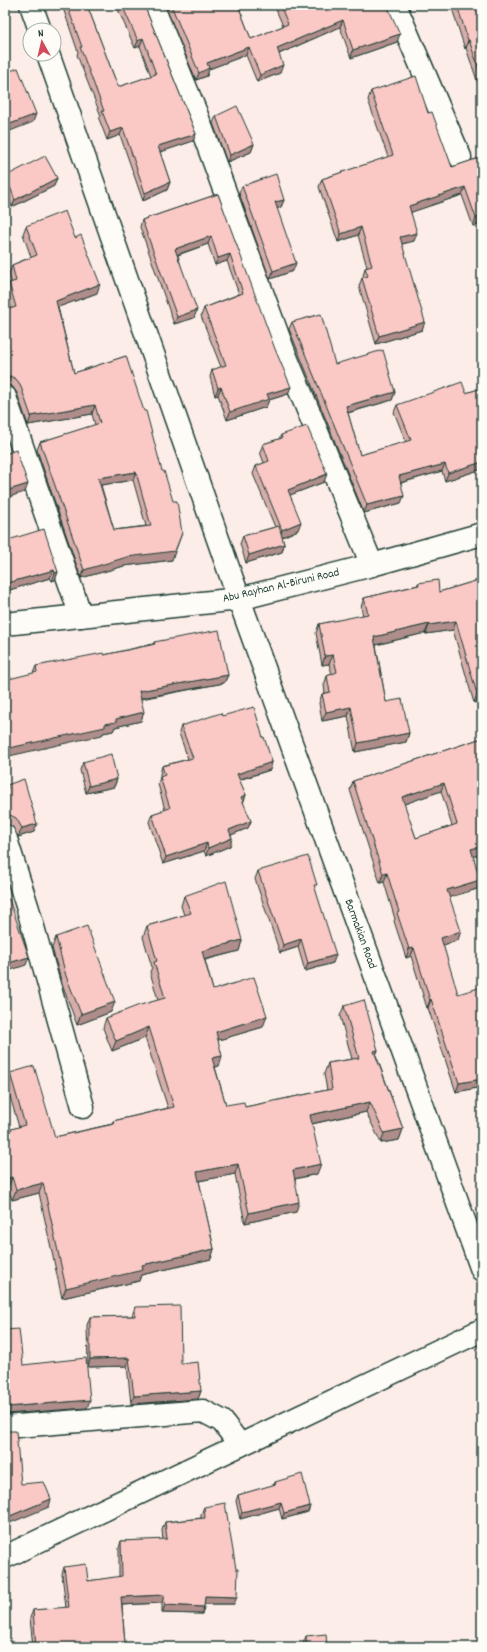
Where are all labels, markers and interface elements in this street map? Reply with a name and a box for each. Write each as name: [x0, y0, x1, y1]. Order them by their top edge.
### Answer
north arrow: [22, 22, 62, 62]
text: N: [37, 26, 45, 42]
street label: Abu Rayhan Al-Biruni Road: [221, 564, 341, 608]
street label: Barmakian Road: [340, 897, 380, 971]

